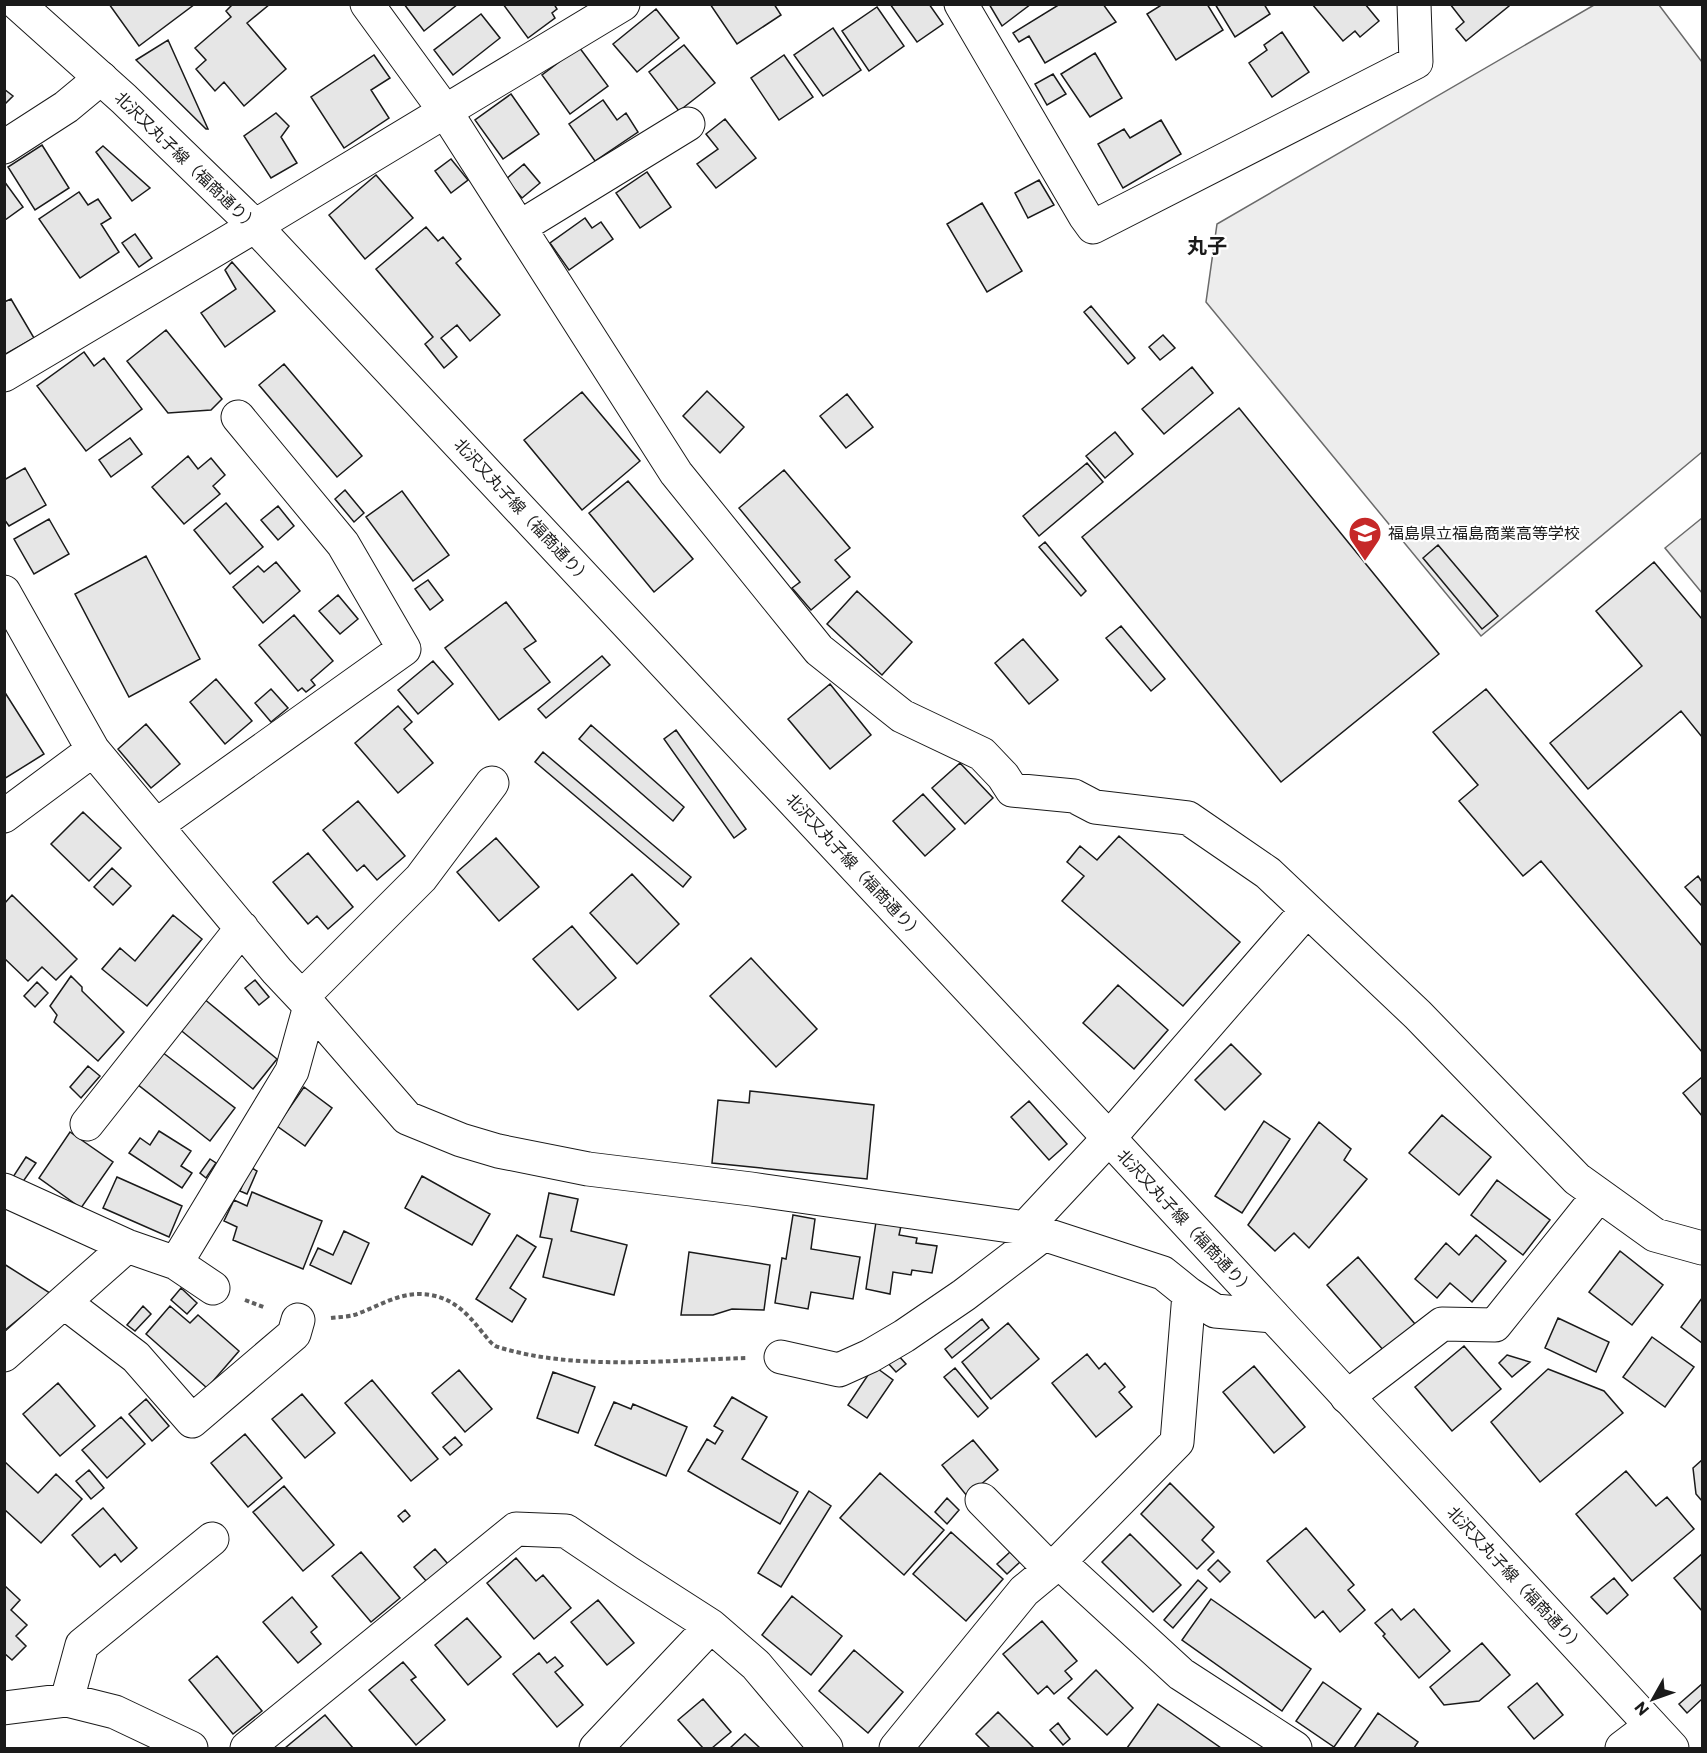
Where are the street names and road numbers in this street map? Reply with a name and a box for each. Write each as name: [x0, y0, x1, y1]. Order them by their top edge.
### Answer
street label: 北沢又丸子線（福商通り）: [112, 87, 263, 234]
street label: 北沢又丸子線（福商通り）: [451, 434, 596, 587]
street label: 北沢又丸子線（福商通り）: [783, 789, 928, 942]
street label: 北沢又丸子線（福商通り）: [1114, 1145, 1259, 1298]
street label: 北沢又丸子線（福商通り）: [1444, 1502, 1589, 1655]

